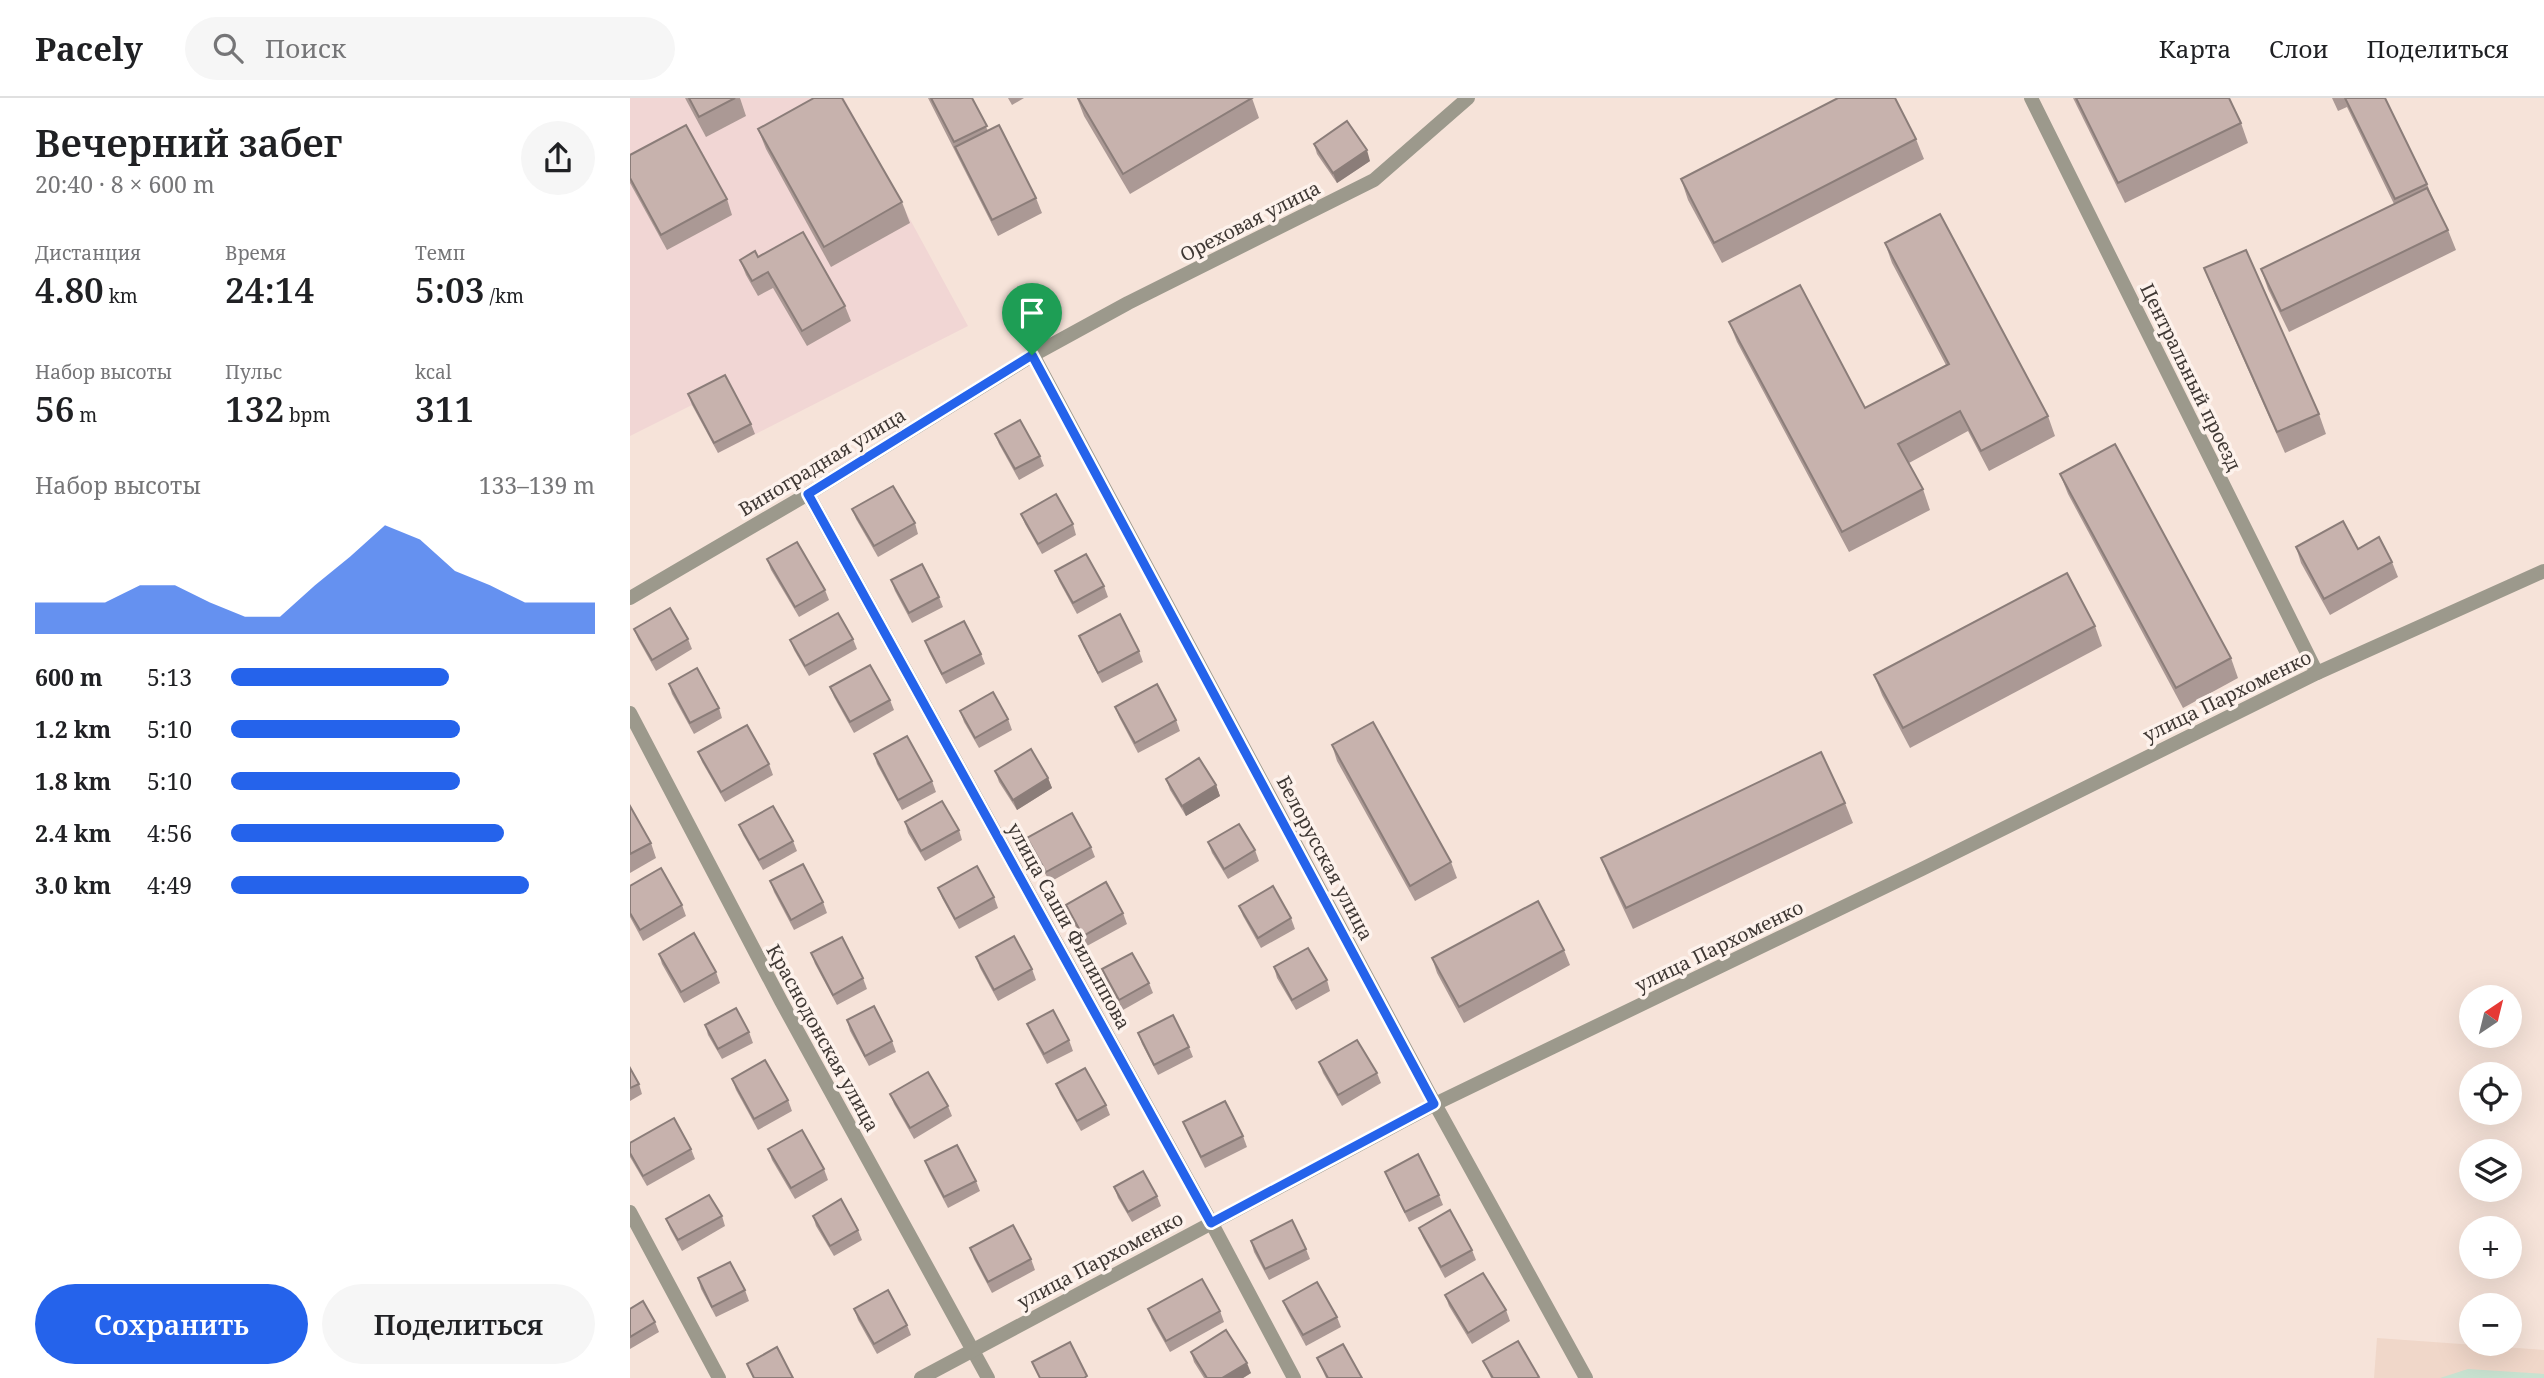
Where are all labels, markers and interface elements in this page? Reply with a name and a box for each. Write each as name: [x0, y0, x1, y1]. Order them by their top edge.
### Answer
search box: [185, 17, 675, 80]
text: Pacely: [35, 26, 143, 71]
icon: search: [209, 29, 247, 67]
text: Поиск: [265, 30, 346, 66]
text: Карта: [2159, 32, 2231, 65]
text: Слои: [2269, 32, 2329, 65]
text: Поделиться: [2367, 32, 2509, 65]
text: Вечерний забег: [35, 116, 342, 168]
button: share: [521, 121, 595, 195]
text: 20:40 · 8 × 600 m: [35, 168, 215, 200]
street label: Ореховая улица: [1175, 174, 1325, 268]
text: Дистанция: [35, 240, 141, 266]
text: Время: [225, 240, 286, 266]
text: Темп: [415, 240, 465, 266]
text: 4.80: [35, 266, 104, 313]
text: 24:14: [225, 266, 314, 313]
text: 5:03: [415, 266, 485, 313]
street label: Центральный проезд: [2134, 279, 2248, 475]
text: km: [104, 283, 138, 309]
text: /km: [485, 283, 524, 309]
pin: [1002, 283, 1062, 355]
icon: arrive: [1013, 294, 1051, 332]
text: Набор высоты: [35, 359, 172, 385]
text: Пульс: [225, 359, 282, 385]
text: kcal: [415, 359, 452, 385]
text: 56: [35, 385, 74, 432]
text: 132: [225, 385, 284, 432]
text: 311: [415, 385, 474, 432]
text: m: [74, 402, 97, 428]
text: bpm: [284, 402, 330, 428]
street label: Виноградная улица: [734, 402, 910, 522]
text: Набор высоты: [35, 469, 201, 501]
text: 133–139 m: [479, 469, 595, 501]
street label: улица Пархоменко: [2138, 644, 2316, 748]
text: 600 m: [35, 661, 103, 693]
text: 5:13: [147, 661, 192, 693]
text: 1.2 km: [35, 713, 111, 745]
text: 5:10: [147, 713, 192, 745]
text: 1.8 km: [35, 765, 111, 797]
text: 5:10: [147, 765, 192, 797]
street label: Белорусская улица: [1271, 771, 1379, 945]
text: 2.4 km: [35, 817, 111, 849]
text: 4:56: [147, 817, 192, 849]
street label: улица Саши Филиппова: [1001, 818, 1137, 1034]
text: 3.0 km: [35, 869, 111, 901]
text: 4:49: [147, 869, 192, 901]
street label: улица Пархоменко: [1630, 894, 1808, 998]
street label: Краснодонская улица: [761, 940, 885, 1136]
north arrow: [2459, 985, 2522, 1048]
map controls: [2459, 985, 2522, 1356]
button: locate: [2459, 1062, 2522, 1125]
button: layers: [2459, 1139, 2522, 1202]
street label: улица Пархоменко: [1013, 1205, 1187, 1315]
button: +: [2459, 1216, 2522, 1279]
button: Сохранить: [35, 1284, 308, 1364]
button: Поделиться: [322, 1284, 595, 1364]
button: −: [2459, 1293, 2522, 1356]

